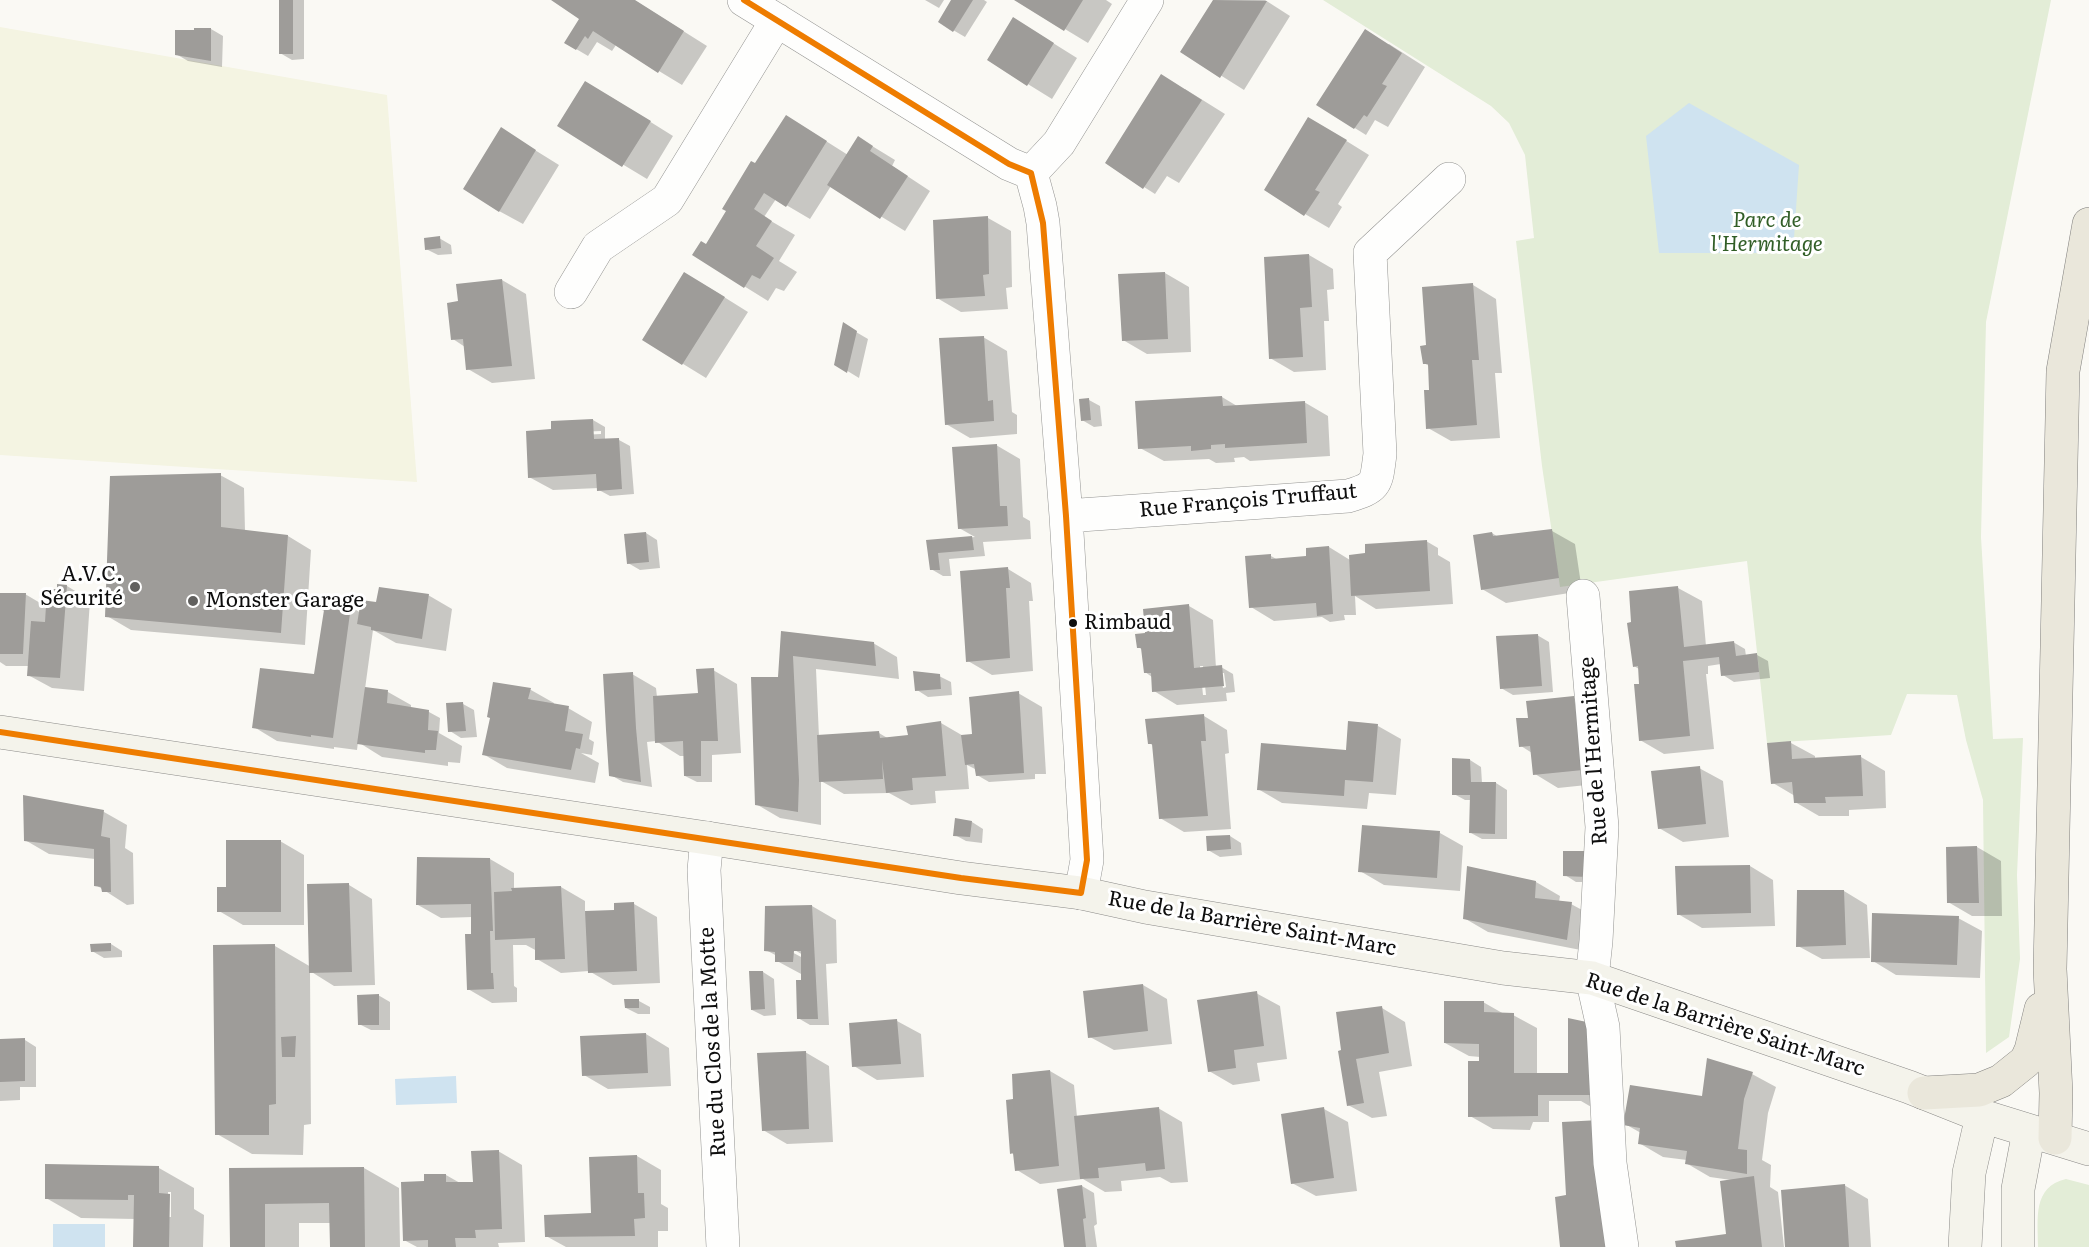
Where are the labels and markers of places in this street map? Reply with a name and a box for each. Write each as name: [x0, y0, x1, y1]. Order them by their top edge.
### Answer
place label: A.V.C. Sécurité: [40, 562, 123, 612]
marker: A.V.C. Sécurité: [128, 580, 142, 594]
place label: Monster Garage: [205, 588, 364, 614]
marker: Monster Garage: [186, 594, 200, 608]
place label: Rimbaud: [1084, 611, 1171, 635]
marker: Rimbaud: [1067, 617, 1079, 629]

